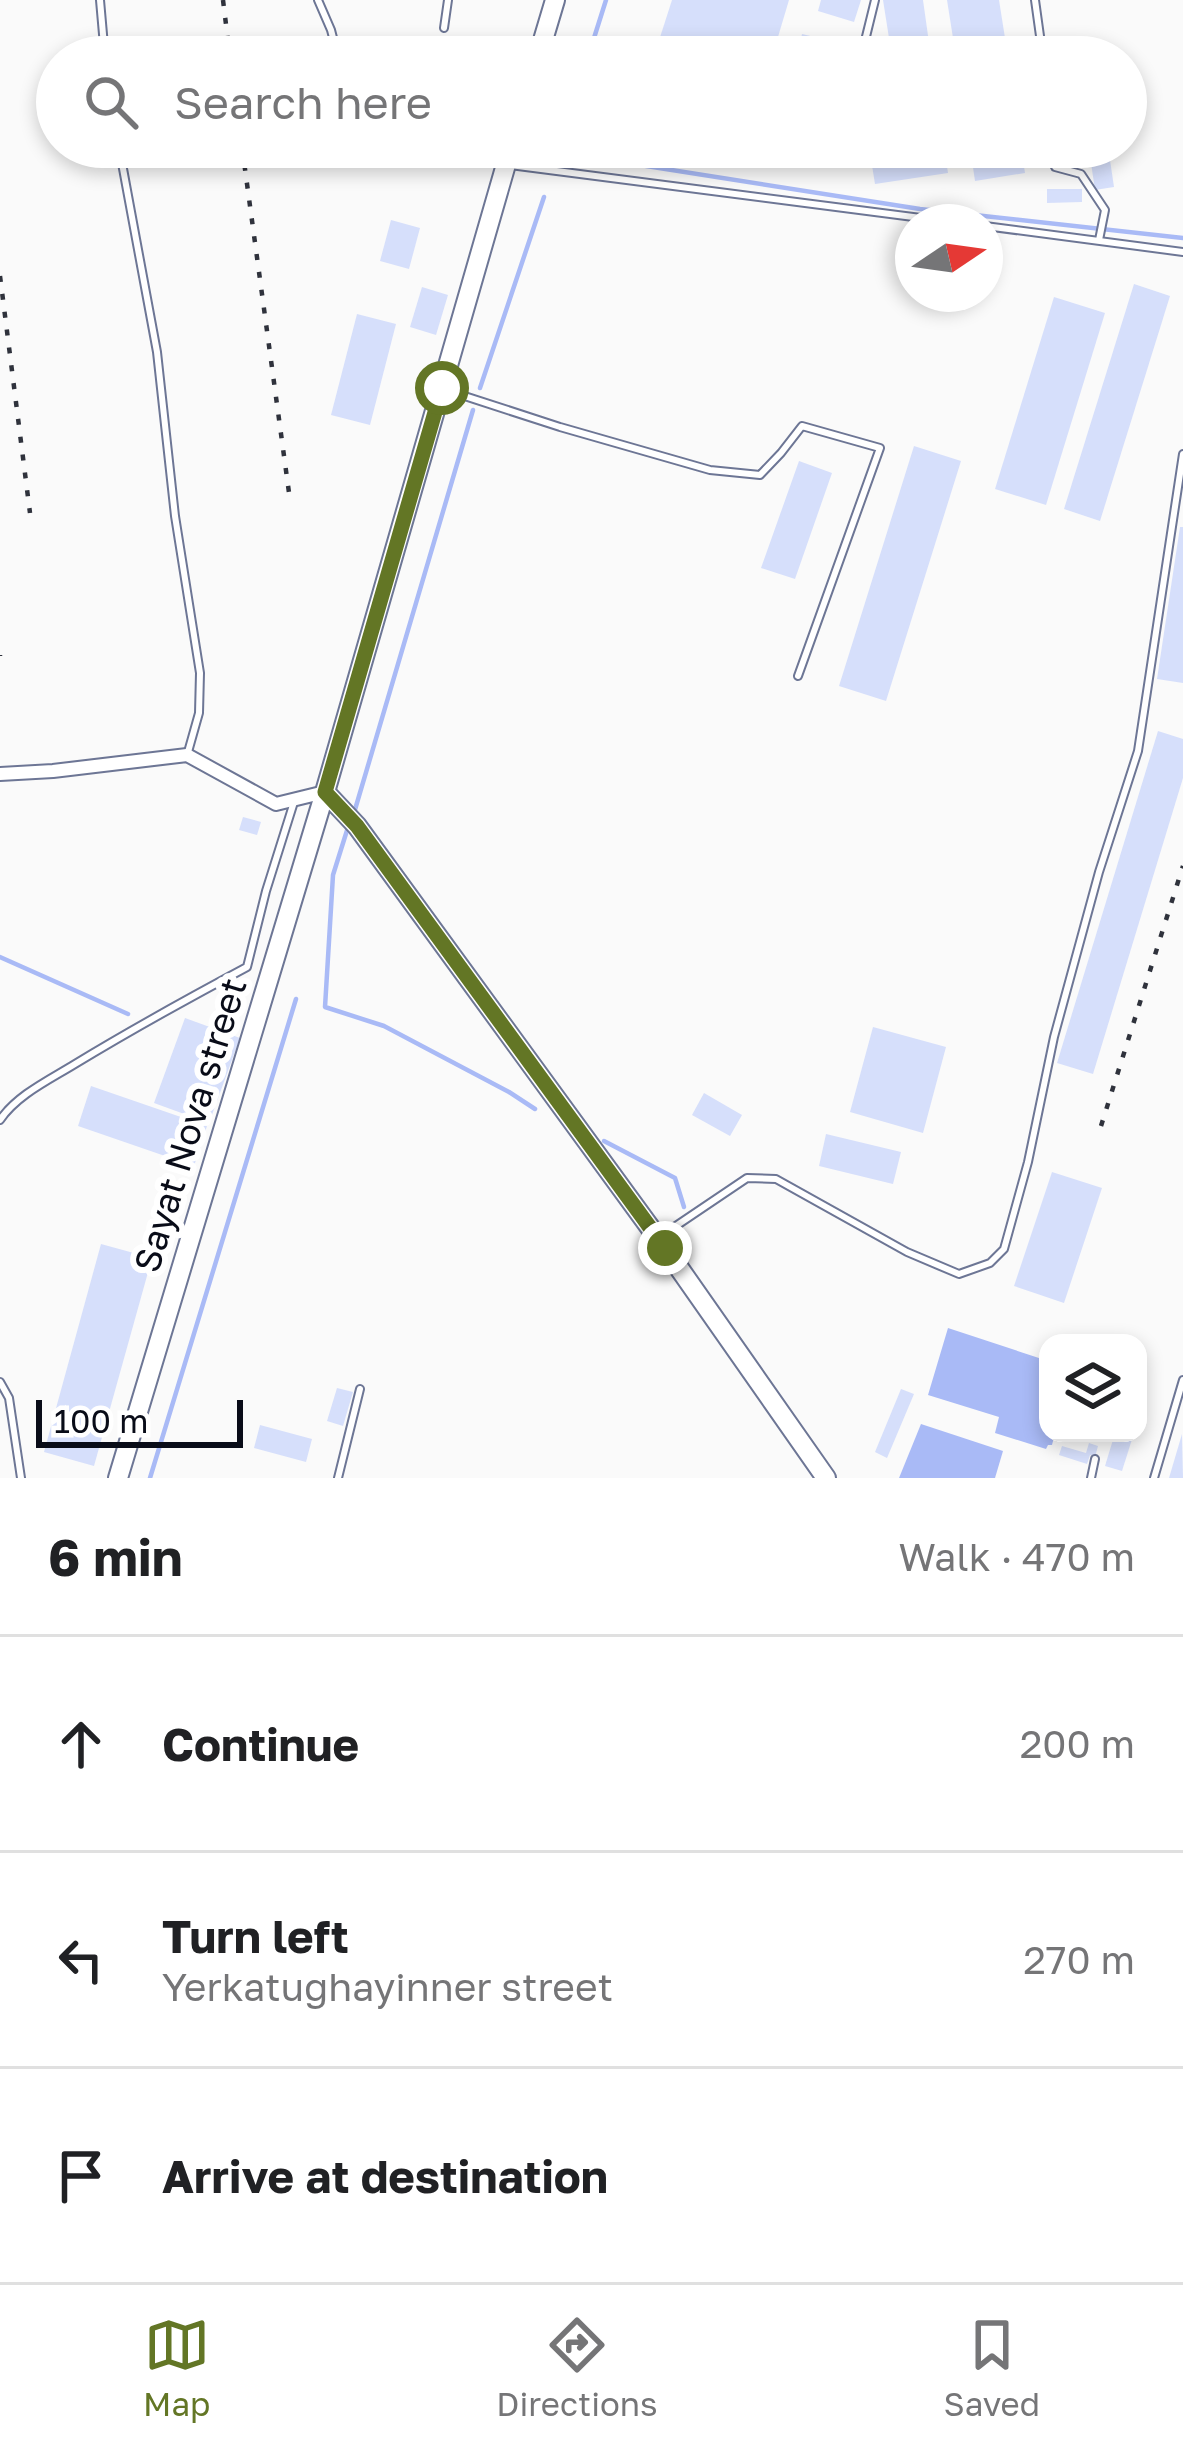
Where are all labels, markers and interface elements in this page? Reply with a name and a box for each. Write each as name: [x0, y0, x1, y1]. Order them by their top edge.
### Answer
search box: [36, 36, 1147, 168]
icon: search: [78, 69, 144, 135]
text: Search here: [174, 75, 432, 129]
north arrow: [895, 204, 1003, 312]
route start: [415, 361, 469, 415]
street label: Sayat Nova street: [124, 973, 255, 1277]
route end: [638, 1221, 692, 1275]
map controls: [1039, 1334, 1147, 1442]
button: layers: [1039, 1334, 1147, 1442]
scale bar: [36, 1394, 243, 1447]
text: 100 m: [54, 1401, 148, 1440]
text: 6 min: [48, 1526, 183, 1587]
text: Walk · 470 m: [898, 1533, 1135, 1580]
icon: ahead: [48, 1711, 114, 1777]
text: Continue: [162, 1717, 359, 1771]
text: 200 m: [1020, 1720, 1135, 1767]
text: Turn left: [162, 1909, 349, 1963]
icon: left: [48, 1927, 114, 1993]
text: 270 m: [1023, 1936, 1135, 1983]
text: Yerkatughayinner street: [162, 1963, 613, 2010]
icon: arrive: [48, 2143, 114, 2209]
text: Arrive at destination: [162, 2149, 608, 2203]
tab: Map: [143, 2312, 210, 2423]
tab: Directions: [496, 2312, 658, 2423]
tab: Saved: [944, 2312, 1040, 2423]

